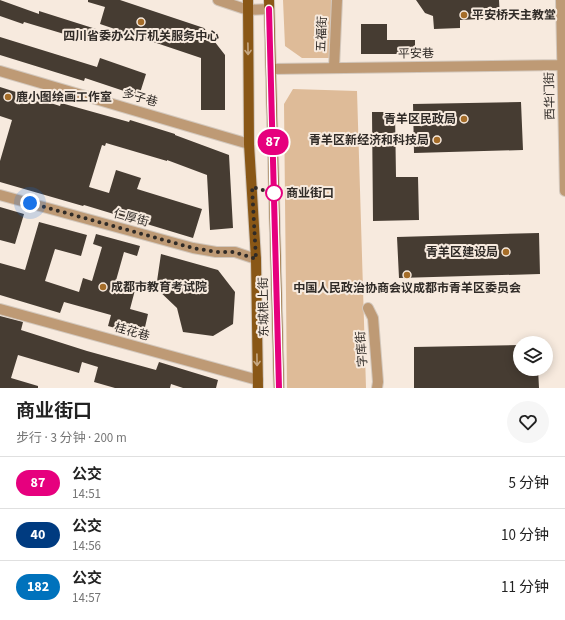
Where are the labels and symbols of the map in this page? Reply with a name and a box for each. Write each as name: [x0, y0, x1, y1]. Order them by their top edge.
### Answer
place label: 平安桥天主教堂: [472, 7, 556, 24]
marker: 平安桥天主教堂: [459, 10, 469, 20]
street label: 五福街: [313, 16, 331, 52]
marker: 四川省委办公厅机关服务中心: [136, 17, 146, 27]
place label: 四川省委办公厅机关服务中心: [63, 28, 219, 45]
one-way arrow: [244, 42, 252, 55]
street label: 平安巷: [398, 45, 434, 63]
street label: 西华门街: [541, 72, 559, 120]
street label: 多子巷: [120, 85, 160, 111]
place label: 鹿小图绘画工作室: [16, 89, 112, 106]
marker: 鹿小图绘画工作室: [3, 92, 13, 102]
place label: 青羊区民政局: [384, 111, 456, 128]
marker: 青羊区民政局: [459, 114, 469, 124]
line badge: 87: [255, 129, 291, 155]
place label: 青羊区新经济和科技局: [309, 132, 429, 149]
marker: 青羊区新经济和科技局: [432, 135, 442, 145]
marker: 商业街口: [265, 184, 283, 202]
place label: 商业街口: [286, 185, 334, 202]
your location: [20, 193, 40, 213]
street label: 仁厚街: [111, 205, 151, 231]
place label: 青羊区建设局: [426, 244, 498, 261]
marker: 青羊区建设局: [501, 247, 511, 257]
marker: 中国人民政治协商会议成都市青羊区委员会: [402, 270, 412, 280]
street label: 东城根上街: [255, 277, 273, 337]
place label: 成都市教育考试院: [111, 279, 207, 296]
place label: 中国人民政治协商会议成都市青羊区委员会: [293, 280, 521, 297]
marker: 成都市教育考试院: [98, 282, 108, 292]
street label: 桂花巷: [112, 319, 152, 345]
street label: 字库街: [352, 330, 372, 368]
one-way arrow: [254, 353, 261, 366]

